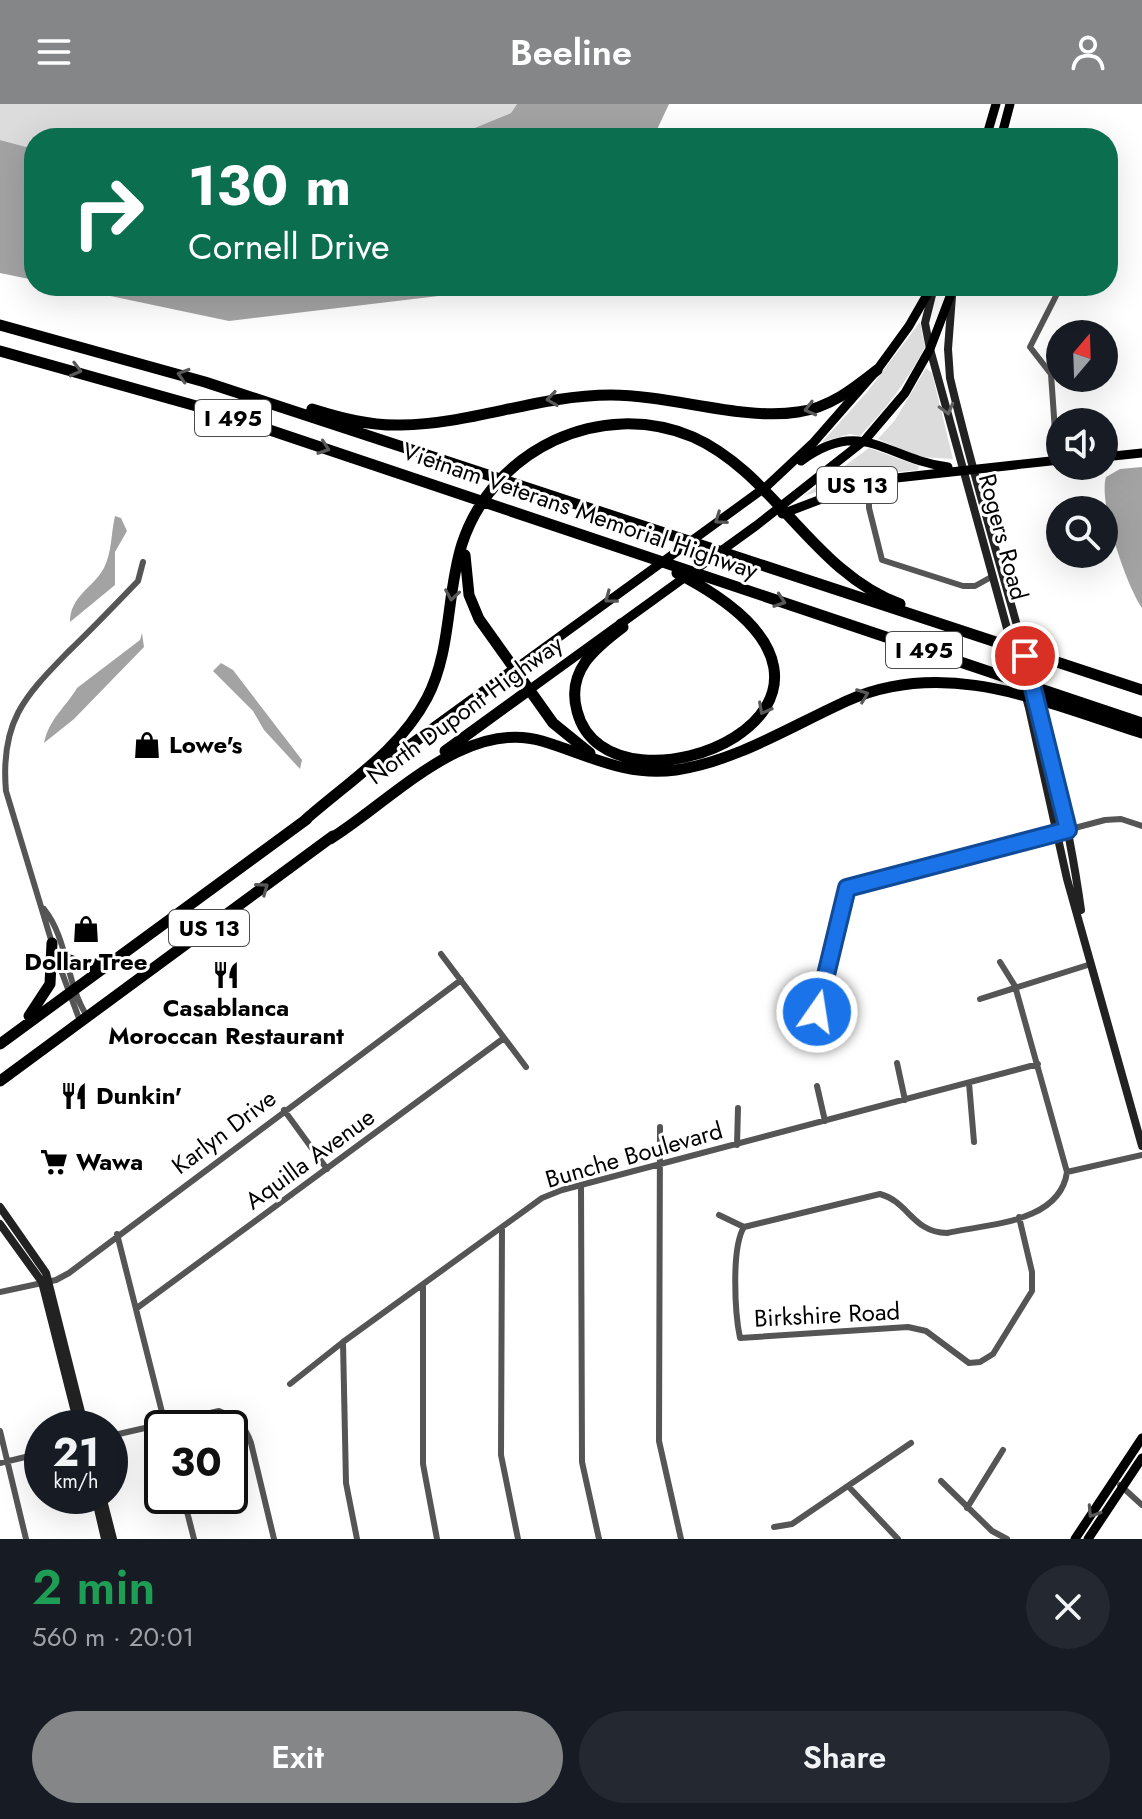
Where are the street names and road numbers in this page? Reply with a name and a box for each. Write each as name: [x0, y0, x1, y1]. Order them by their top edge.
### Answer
road number: I 495: [195, 400, 271, 436]
street label: Vietnam Veterans Memorial Highway: [398, 433, 763, 588]
road number: US 13: [817, 467, 897, 503]
street label: Rogers Road: [970, 470, 1037, 604]
street label: North Dupont Highway: [360, 626, 570, 793]
road number: I 495: [886, 632, 962, 668]
road number: US 13: [169, 910, 249, 946]
street label: Karlyn Drive: [164, 1081, 283, 1182]
street label: Aquilla Avenue: [238, 1099, 382, 1218]
street label: Bunche Boulevard: [541, 1112, 727, 1197]
street label: Birkshire Road: [753, 1293, 901, 1336]

